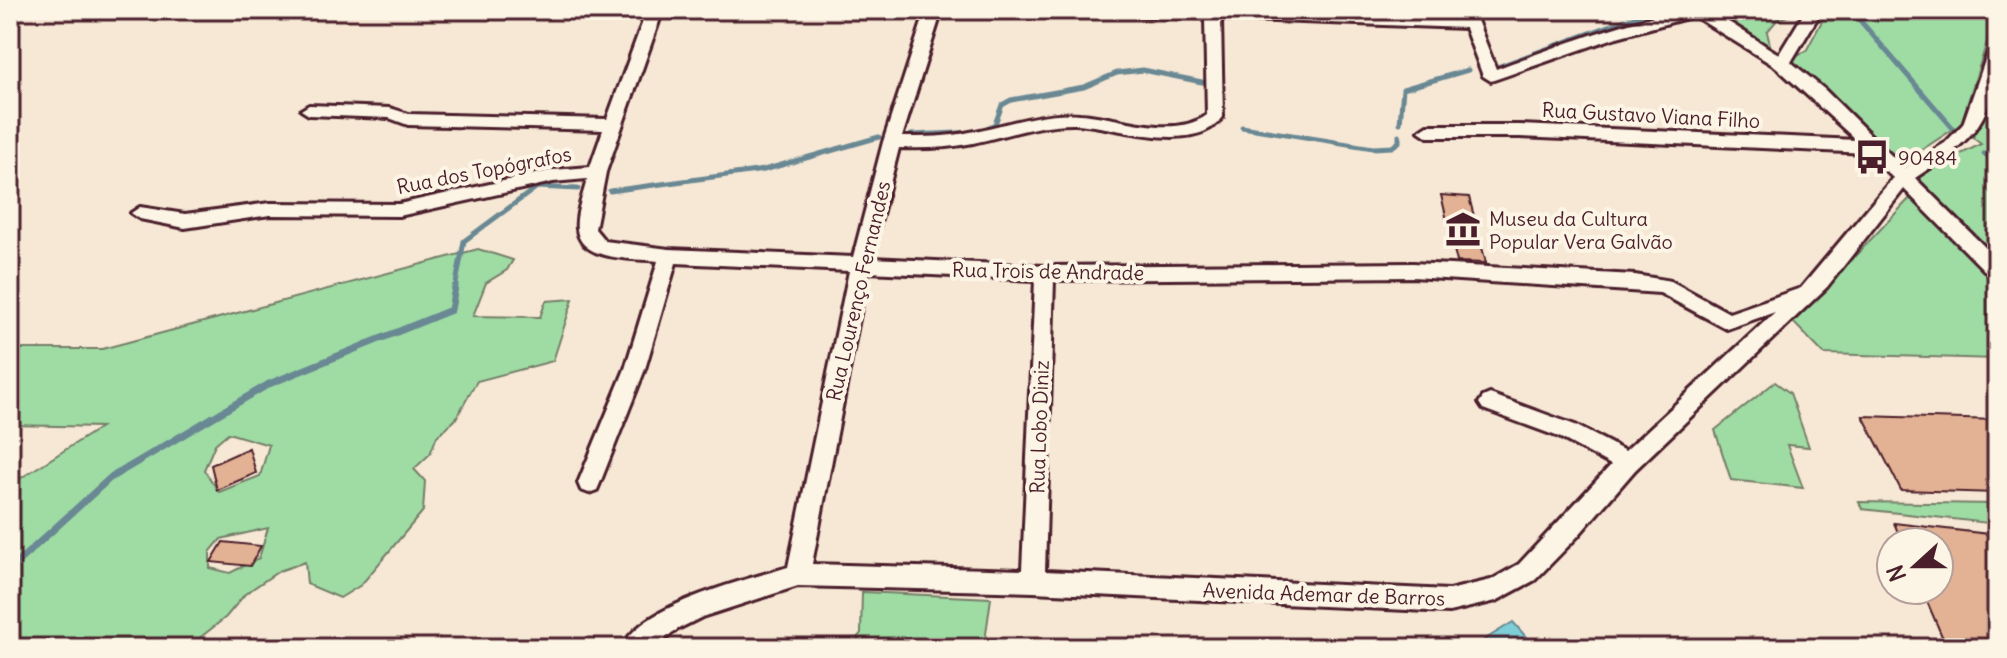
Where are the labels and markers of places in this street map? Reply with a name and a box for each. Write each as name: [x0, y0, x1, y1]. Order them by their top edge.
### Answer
bus stop icon: 90484: [1853, 138, 1891, 176]
place label: 90484: [1898, 145, 1957, 170]
place label: Museu da Cultura Popular Vera Galvão: [1489, 206, 1673, 254]
museum icon: Museu da Cultura Popular Vera Galvão: [1444, 210, 1482, 248]

